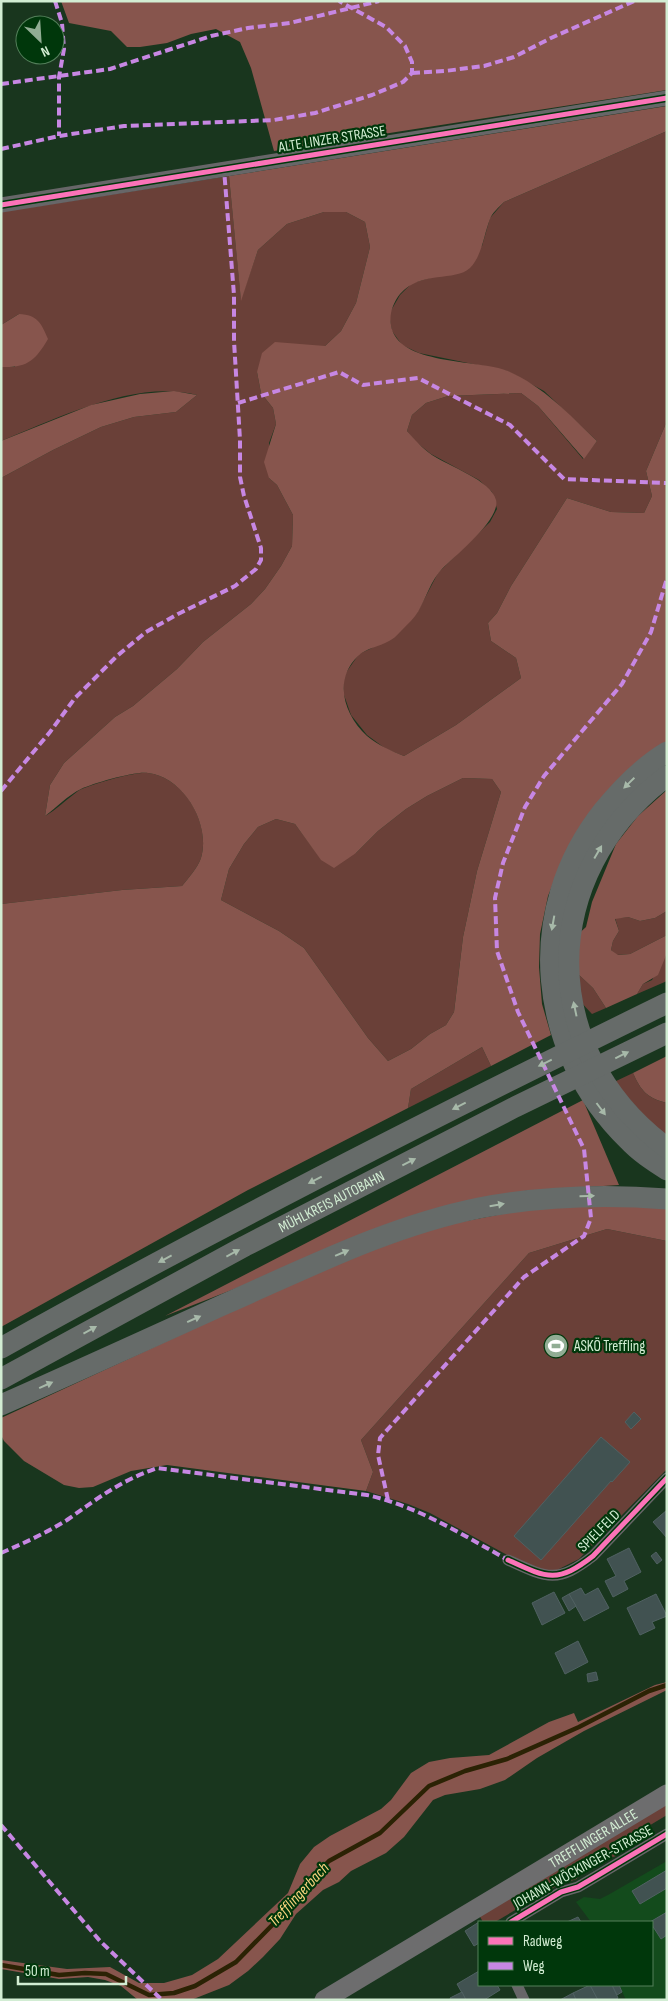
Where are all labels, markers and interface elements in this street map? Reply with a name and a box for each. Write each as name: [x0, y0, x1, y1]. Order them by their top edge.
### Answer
north arrow: [15, 15, 65, 65]
text: N: [38, 42, 52, 61]
street label: ALTE LINZER STRASSE: [276, 121, 387, 157]
one-way arrow: [623, 777, 635, 789]
one-way arrow: [594, 845, 602, 859]
one-way arrow: [549, 915, 557, 931]
one-way arrow: [571, 1001, 579, 1016]
one-way arrow: [614, 1051, 629, 1059]
one-way arrow: [538, 1059, 552, 1067]
one-way arrow: [452, 1102, 467, 1110]
one-way arrow: [596, 1102, 606, 1116]
one-way arrow: [401, 1158, 416, 1166]
street label: MÜHLKREIS AUTOBAHN: [275, 1166, 388, 1237]
one-way arrow: [308, 1176, 322, 1184]
one-way arrow: [579, 1191, 595, 1199]
one-way arrow: [490, 1201, 506, 1209]
one-way arrow: [226, 1248, 240, 1257]
one-way arrow: [335, 1248, 349, 1256]
one-way arrow: [159, 1254, 172, 1263]
one-way arrow: [187, 1314, 201, 1322]
one-way arrow: [83, 1325, 97, 1334]
sports icon: ASKÖ Treffling: [543, 1333, 569, 1359]
place label: ASKÖ Treffling: [573, 1337, 645, 1356]
one-way arrow: [39, 1381, 53, 1389]
street label: SPIELFELD: [574, 1506, 624, 1556]
street label: TREFFLINGER ALLEE: [545, 1804, 641, 1872]
street label: JOHANN-WÖCKINGER-STRASSE: [509, 1821, 656, 1914]
water label: Trefflingerbach: [265, 1859, 334, 1931]
legend: [478, 1921, 653, 1986]
text: Radweg: [523, 1932, 562, 1951]
scale bar: [18, 1954, 125, 1986]
text: Weg: [523, 1957, 545, 1976]
text: 50 m: [25, 1962, 50, 1981]

